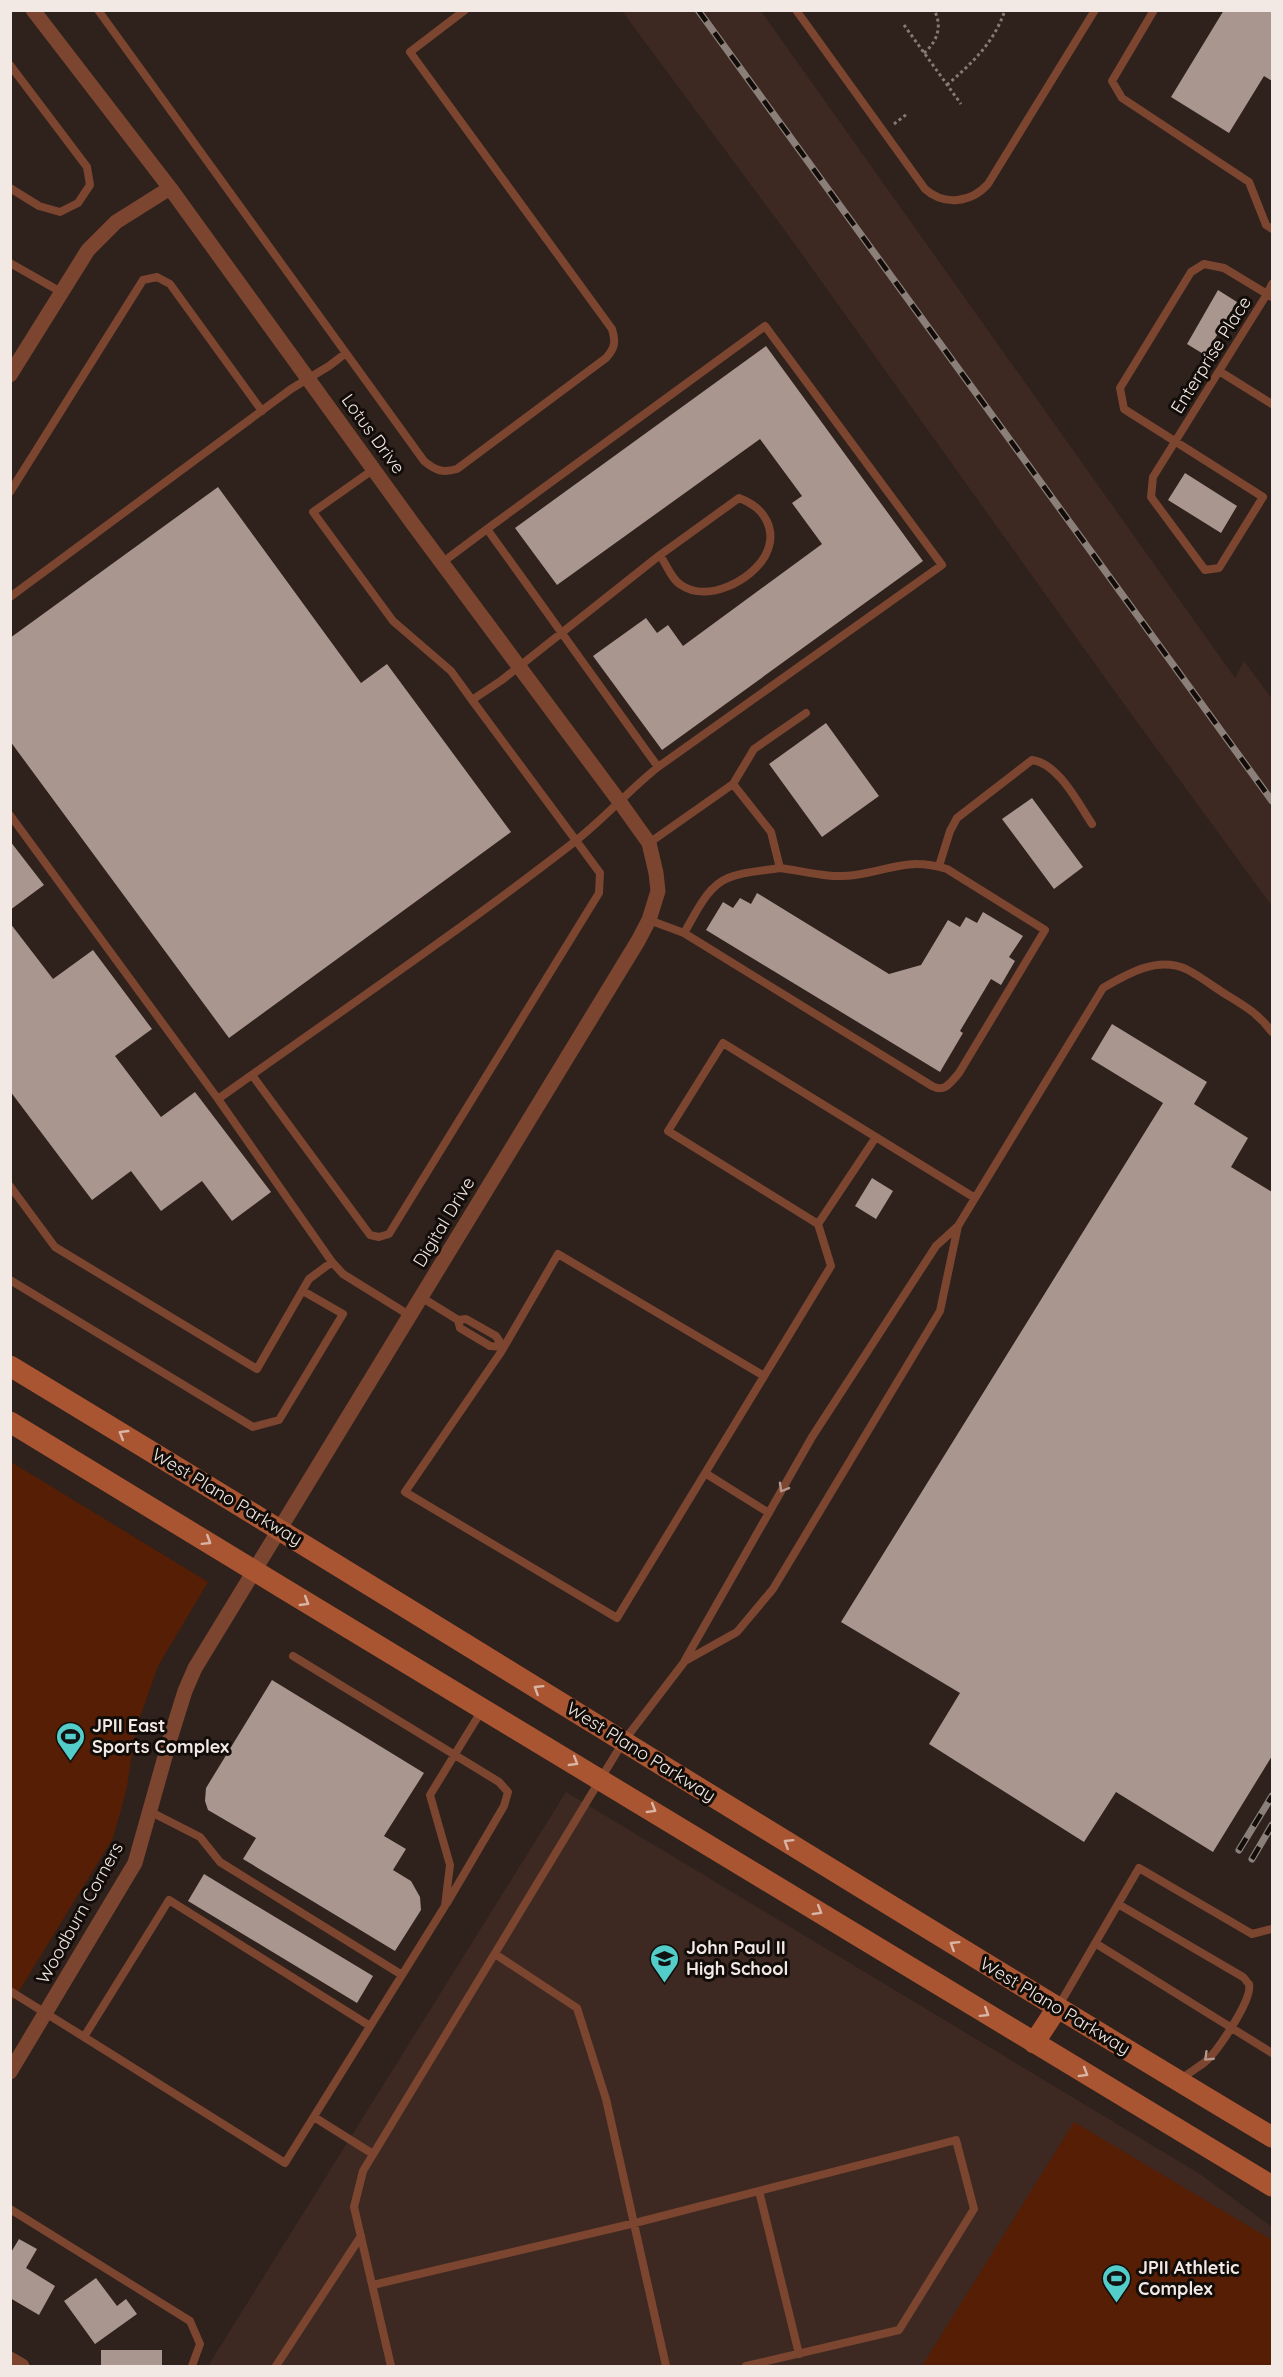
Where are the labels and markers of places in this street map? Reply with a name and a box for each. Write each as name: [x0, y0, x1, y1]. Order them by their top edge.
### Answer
place label: JPII East Sports Complex: [92, 1714, 229, 1758]
sports icon: JPII East Sports Complex: [55, 1720, 87, 1762]
place label: John Paul II High School: [686, 1936, 788, 1980]
school or university icon: John Paul II High School: [649, 1942, 681, 1984]
place label: JPII Athletic Complex: [1138, 2256, 1239, 2300]
sports icon: JPII Athletic Complex: [1101, 2262, 1133, 2304]

